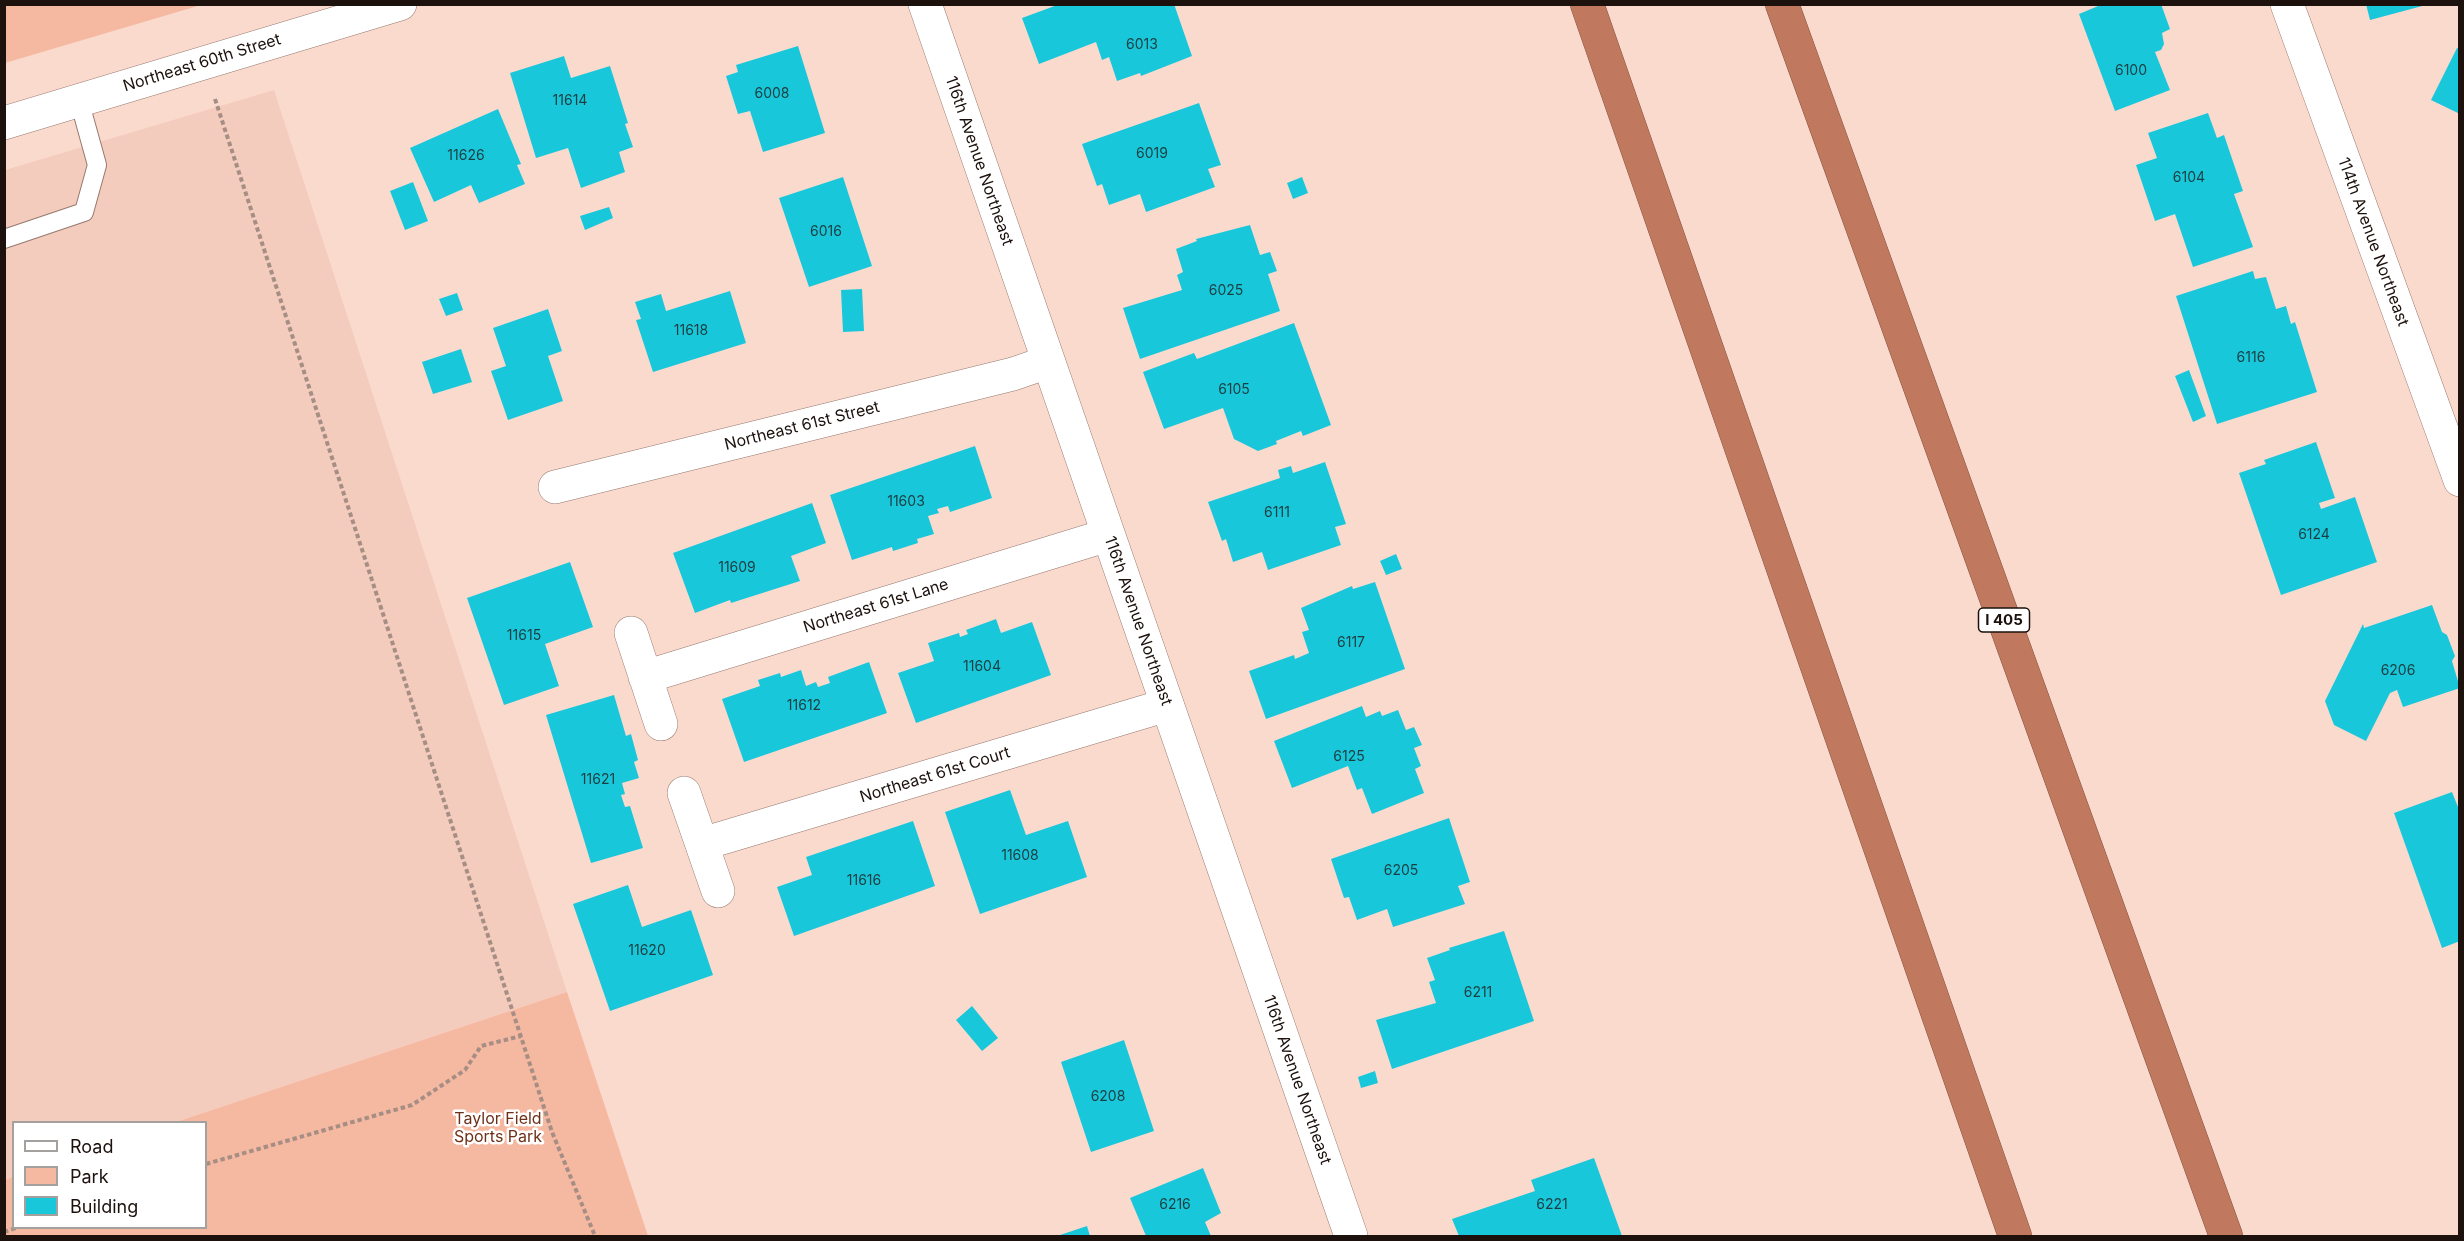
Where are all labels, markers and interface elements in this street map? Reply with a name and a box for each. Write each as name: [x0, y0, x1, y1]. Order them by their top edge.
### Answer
street label: Northeast 60th Street: [121, 30, 283, 96]
house number: 6013: [1126, 37, 1158, 53]
house number: 6100: [2115, 63, 2147, 79]
street label: 116th Avenue Northeast: [941, 74, 1017, 248]
house number: 6008: [754, 86, 790, 102]
house number: 11614: [553, 93, 587, 109]
house number: 6019: [1136, 146, 1168, 162]
house number: 11626: [447, 148, 485, 164]
street label: 114th Avenue Northeast: [2334, 155, 2412, 329]
house number: 6104: [2173, 170, 2205, 186]
house number: 6016: [810, 224, 842, 240]
house number: 6025: [1209, 283, 1243, 299]
house number: 11618: [674, 323, 708, 339]
house number: 6116: [2237, 350, 2265, 366]
house number: 6105: [1218, 382, 1250, 398]
street label: Northeast 61st Street: [723, 397, 881, 455]
house number: 11603: [887, 494, 925, 510]
house number: 6111: [1264, 505, 1290, 521]
house number: 6124: [2298, 527, 2330, 543]
street label: 116th Avenue Northeast: [1100, 534, 1176, 708]
house number: 11609: [718, 560, 756, 576]
street label: Northeast 61st Lane: [801, 575, 951, 637]
road number: I 405: [1978, 608, 2030, 632]
house number: 11615: [507, 628, 541, 644]
house number: 6117: [1337, 635, 1365, 651]
house number: 11604: [963, 659, 1001, 675]
house number: 6206: [2381, 663, 2415, 679]
house number: 11612: [787, 698, 821, 714]
street label: Northeast 61st Court: [858, 743, 1012, 807]
house number: 6125: [1333, 749, 1365, 765]
house number: 11621: [581, 772, 615, 788]
house number: 11608: [1001, 848, 1039, 864]
house number: 6205: [1384, 863, 1418, 879]
house number: 11616: [847, 873, 881, 889]
house number: 11620: [628, 943, 666, 959]
house number: 6211: [1464, 985, 1492, 1001]
street label: 116th Avenue Northeast: [1259, 993, 1335, 1167]
house number: 6208: [1091, 1089, 1125, 1105]
park label: Taylor Field Sports Park: [454, 1109, 542, 1147]
legend: [12, 1121, 207, 1229]
text: Road: [70, 1136, 113, 1157]
text: Park: [70, 1166, 109, 1187]
text: Building: [70, 1196, 138, 1217]
house number: 6216: [1159, 1197, 1191, 1213]
house number: 6221: [1536, 1197, 1568, 1213]

